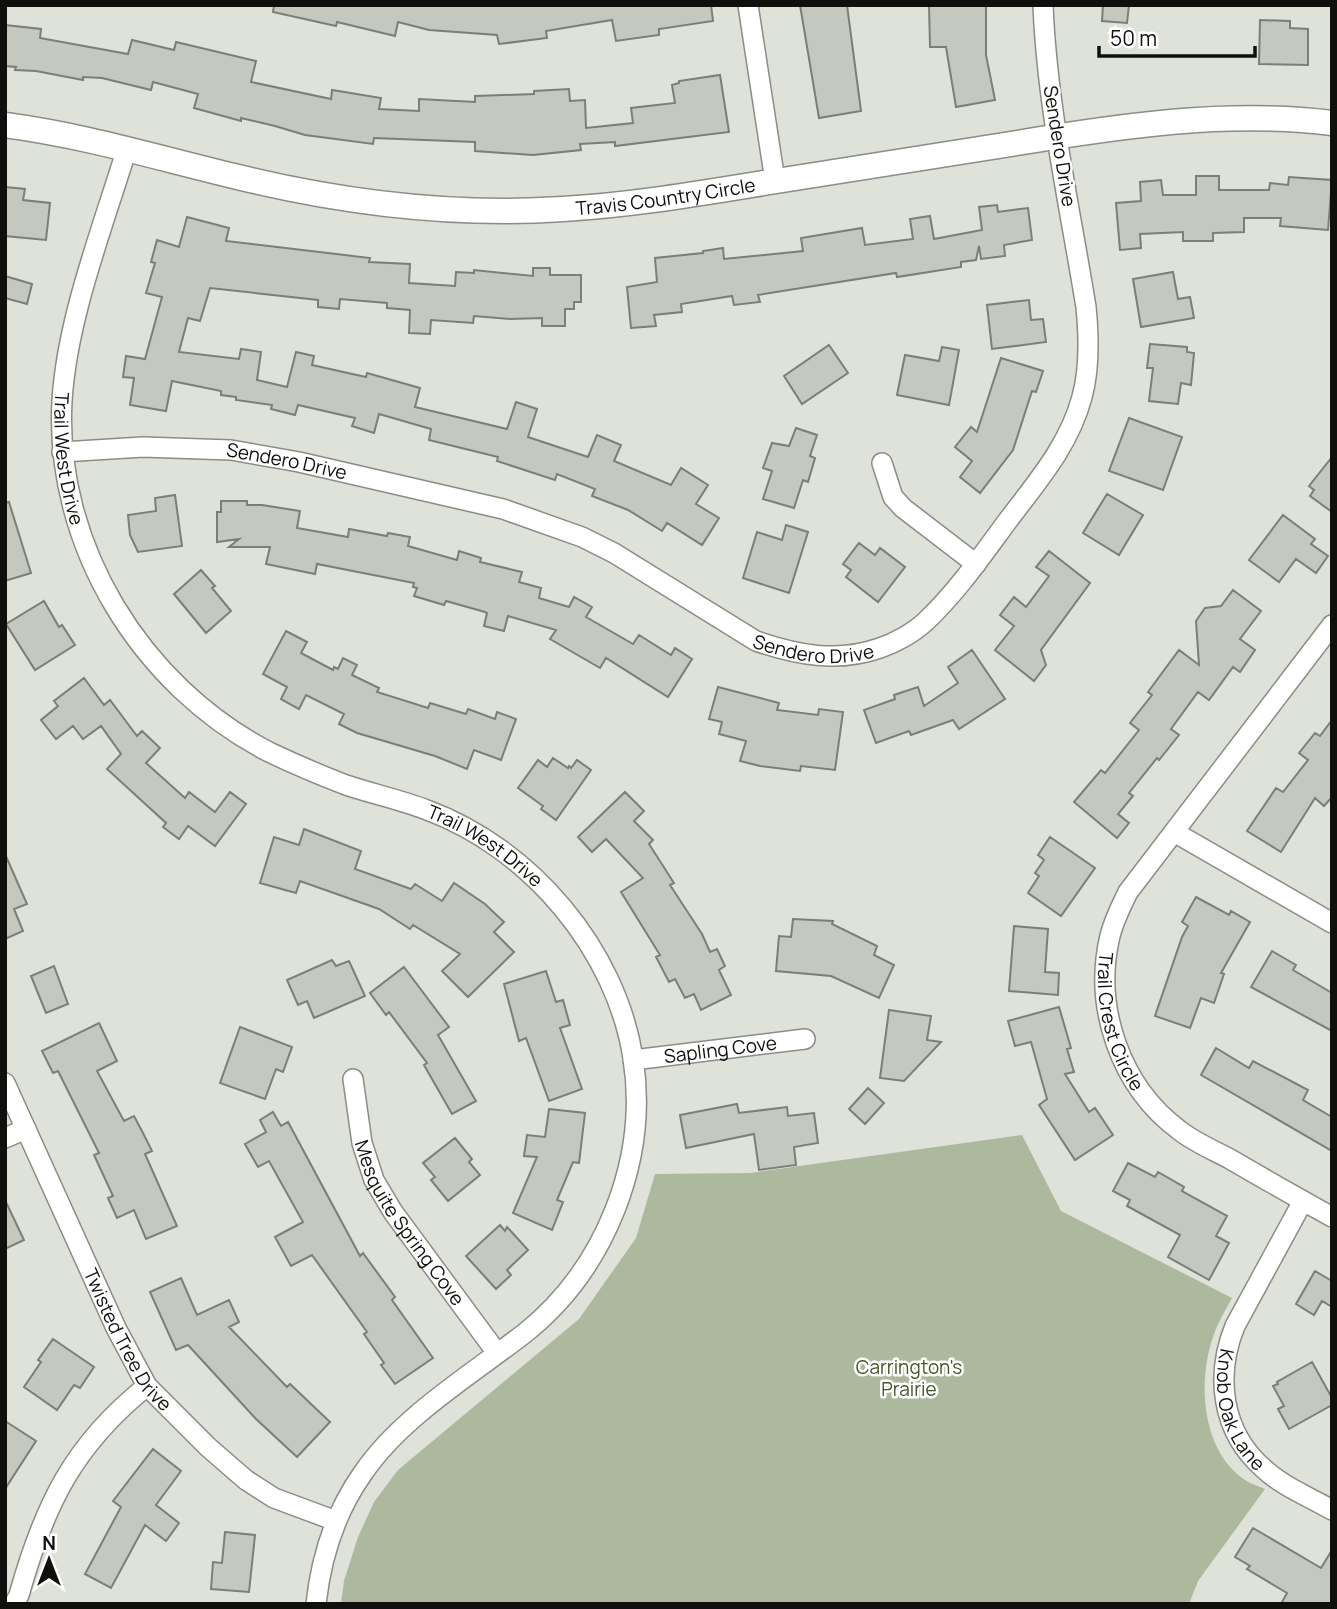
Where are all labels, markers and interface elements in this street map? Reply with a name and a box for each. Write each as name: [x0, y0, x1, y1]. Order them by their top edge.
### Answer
scale bar: [1099, 14, 1255, 58]
text: 50 m: [1110, 24, 1157, 52]
street label: Sendero Drive: [1038, 84, 1082, 208]
street label: Travis Country Circle: [575, 172, 757, 221]
street label: Trail West Drive: [48, 391, 90, 528]
street label: Sendero Drive: [224, 436, 350, 486]
street label: Sendero Drive: [750, 628, 877, 669]
street label: Trail West Drive: [424, 798, 549, 892]
street label: Trail Crest Circle: [1092, 951, 1150, 1096]
street label: Sapling Cove: [662, 1030, 778, 1069]
street label: Mesquite Spring Cove: [349, 1137, 471, 1311]
street label: Twisted Tree Drive: [78, 1264, 178, 1417]
street label: Knob Oak Lane: [1211, 1347, 1271, 1476]
park label: Carrington's Prairie: [856, 1354, 962, 1402]
north arrow: [14, 1525, 84, 1595]
text: N: [42, 1530, 56, 1556]

